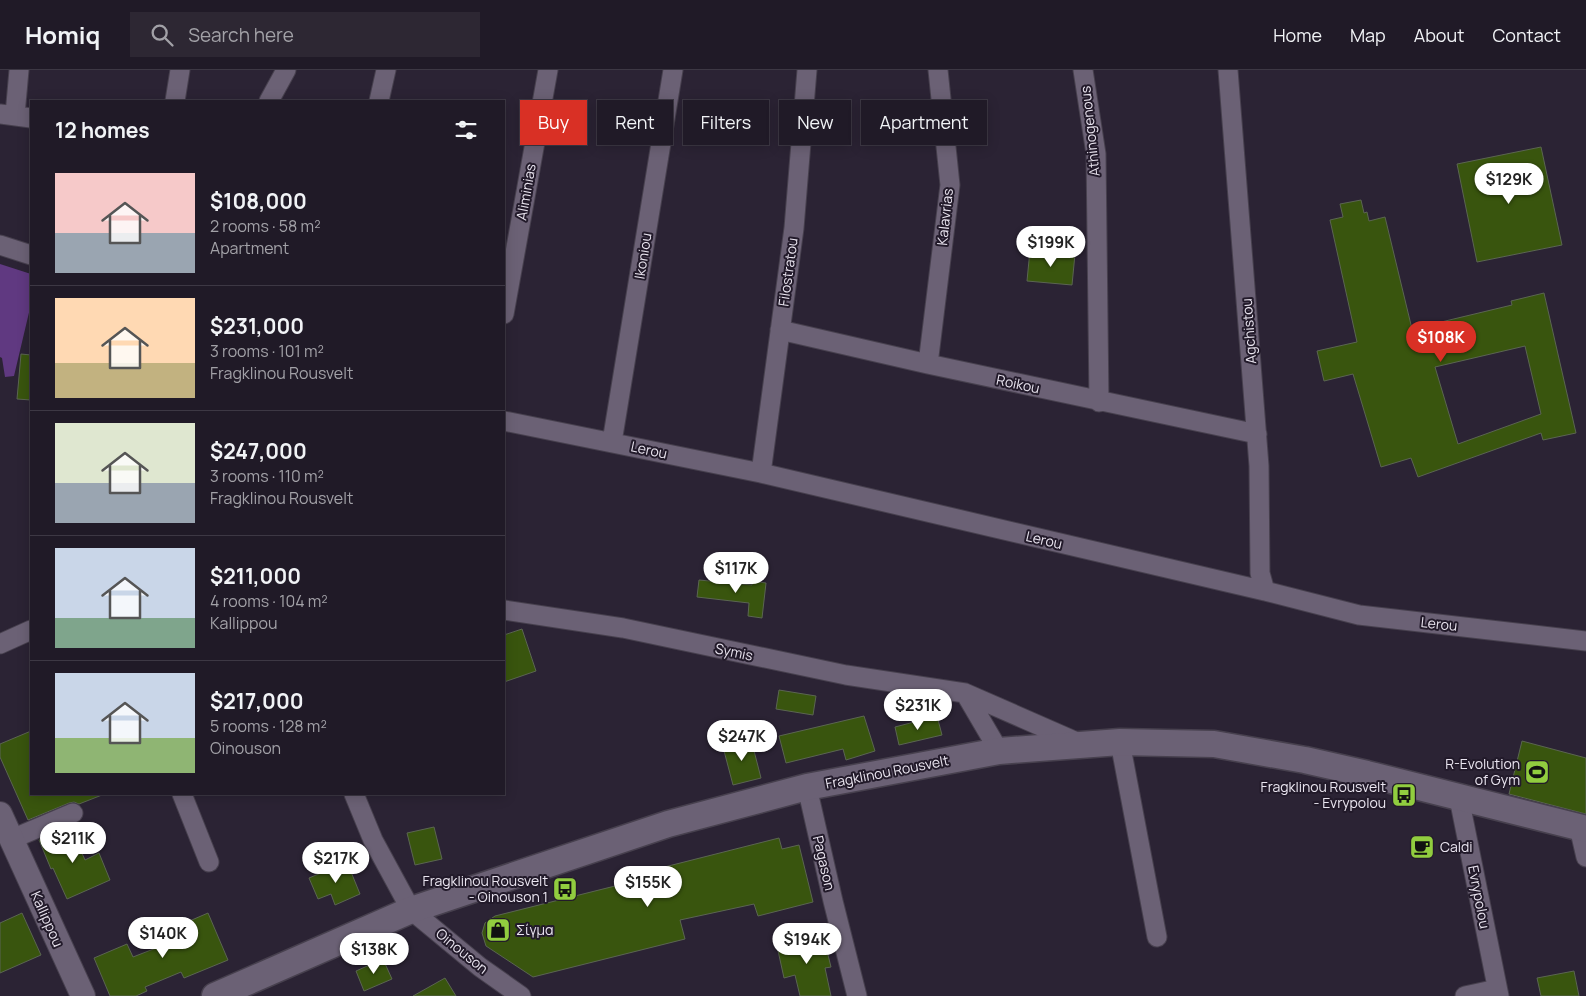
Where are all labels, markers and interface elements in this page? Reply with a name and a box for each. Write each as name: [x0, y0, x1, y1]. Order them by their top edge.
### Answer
search box: [130, 12, 480, 57]
text: Homiq: [25, 18, 100, 51]
icon: search: [148, 21, 176, 49]
text: Search here: [188, 22, 294, 48]
text: Home: [1273, 23, 1322, 47]
text: Map: [1350, 23, 1386, 47]
text: About: [1414, 23, 1464, 47]
text: Contact: [1492, 23, 1561, 47]
street label: Athinogenous: [1075, 85, 1104, 177]
chip: Buy: [520, 100, 587, 145]
chip: Rent: [597, 100, 673, 145]
chip: Filters: [683, 100, 769, 145]
chip: New: [779, 100, 851, 145]
chip: Apartment: [861, 100, 987, 145]
text: 12 homes: [55, 116, 150, 144]
icon: filters: [452, 116, 480, 144]
street label: Aliminias: [511, 162, 540, 222]
pin: $129K: [1474, 162, 1544, 205]
text: $129K: [1486, 168, 1532, 190]
text: $108,000: [210, 187, 307, 215]
street label: Kalavrias: [932, 187, 957, 246]
icon: home: [95, 193, 155, 253]
text: 2 rooms · 58 m²: [210, 215, 321, 237]
pin: $199K: [1016, 226, 1086, 268]
street label: Ikoniou: [629, 231, 656, 280]
text: $199K: [1027, 231, 1075, 253]
street label: Filostratou: [773, 236, 802, 308]
text: Apartment: [210, 237, 289, 259]
street label: Agchistou: [1237, 298, 1260, 365]
text: $231,000: [210, 312, 304, 340]
icon: home: [95, 318, 155, 378]
pin: $108K: [1406, 320, 1476, 363]
text: $108K: [1417, 326, 1465, 348]
text: 3 rooms · 101 m²: [210, 340, 324, 362]
text: Fragklinou Rousvelt: [210, 362, 353, 384]
street label: Roikou: [995, 370, 1041, 397]
street label: Lerou: [629, 436, 669, 463]
text: $247,000: [210, 437, 307, 465]
icon: home: [95, 443, 155, 503]
text: 3 rooms · 110 m²: [210, 465, 324, 487]
text: Fragklinou Rousvelt: [210, 487, 353, 509]
street label: Lerou: [1024, 526, 1064, 553]
pin: $117K: [701, 552, 771, 594]
text: $117K: [715, 557, 757, 579]
text: $211,000: [210, 562, 301, 590]
icon: home: [95, 568, 155, 628]
text: 4 rooms · 104 m²: [210, 590, 328, 612]
text: Kallippou: [210, 612, 278, 634]
street label: Lerou: [1420, 612, 1458, 635]
street label: Symis: [713, 638, 755, 665]
text: $217,000: [210, 687, 304, 715]
pin: $231K: [883, 688, 953, 731]
icon: home: [95, 693, 155, 753]
text: $231K: [895, 694, 941, 716]
text: 5 rooms · 128 m²: [210, 715, 327, 737]
pin: $247K: [707, 720, 777, 762]
text: $247K: [718, 725, 766, 747]
text: Oinouson: [210, 737, 281, 759]
street label: Fragklinou Rousvelt: [824, 750, 951, 793]
place label: R-Evolution of Gym: [1445, 754, 1520, 789]
sports icon: R-Evolution of Gym: [1524, 759, 1550, 785]
place label: Fragklinou Rousvelt - Evrypolou: [1261, 777, 1386, 812]
bus stop icon: Fragklinou Rousvelt - Evrypolou: [1391, 782, 1417, 808]
pin: $211K: [38, 822, 108, 864]
text: $211K: [51, 827, 95, 849]
street label: Pagason: [809, 834, 840, 892]
cafe icon: Caldi: [1409, 834, 1435, 860]
place label: Caldi: [1440, 837, 1473, 856]
pin: $217K: [301, 842, 371, 884]
text: $217K: [313, 847, 359, 869]
street label: Evrypolou: [1464, 864, 1495, 930]
pin: $155K: [613, 866, 683, 908]
place label: Fragklinou Rousvelt - Oinouson 1: [423, 871, 548, 906]
text: $155K: [625, 871, 671, 893]
bus stop icon: Fragklinou Rousvelt - Oinouson 1: [552, 876, 578, 902]
street label: Kallippou: [27, 888, 68, 950]
pin: $140K: [128, 916, 198, 959]
shop icon: Σίγμα: [485, 917, 511, 943]
place label: Σίγμα: [516, 920, 554, 939]
text: $140K: [139, 922, 187, 944]
pin: $194K: [772, 922, 842, 965]
street label: Oinouson: [432, 924, 492, 978]
text: $194K: [783, 928, 831, 950]
pin: $138K: [339, 932, 409, 975]
text: $138K: [351, 938, 397, 960]

